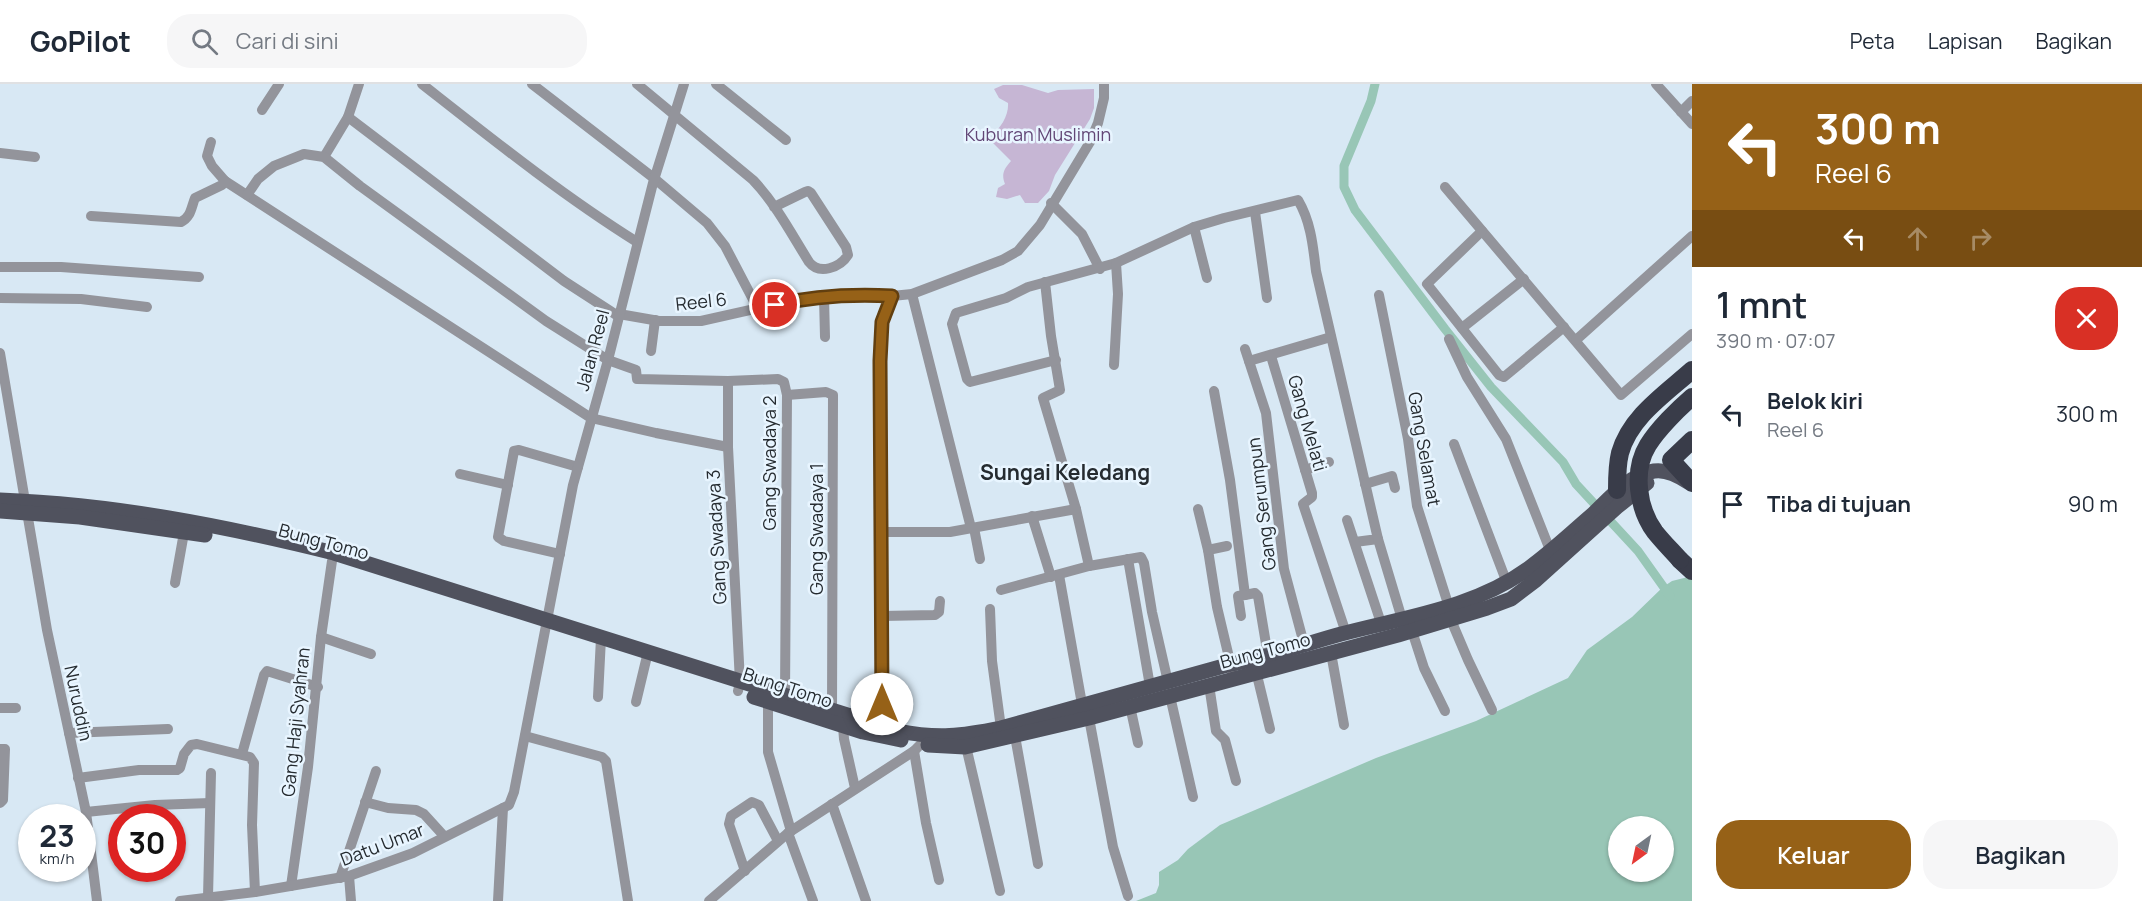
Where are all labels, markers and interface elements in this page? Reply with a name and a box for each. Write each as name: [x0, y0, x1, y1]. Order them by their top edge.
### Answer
search box: [167, 14, 587, 68]
text: GoPilot: [30, 22, 131, 60]
icon: search: [188, 25, 221, 58]
text: Cari di sini: [236, 26, 339, 56]
text: Peta: [1850, 27, 1895, 55]
text: Lapisan: [1928, 27, 2003, 55]
text: Bagikan: [2036, 27, 2112, 55]
text: 300 m: [1815, 99, 1941, 157]
icon: left: [1716, 108, 1794, 186]
park label: Kuburan Muslimin: [965, 122, 1111, 146]
text: Reel 6: [1815, 154, 1892, 191]
icon: left: [1838, 222, 1871, 255]
icon: ahead: [1901, 222, 1934, 255]
icon: right: [1964, 222, 1997, 255]
pin: [749, 279, 800, 330]
text: 1 mnt: [1716, 280, 1808, 329]
street label: Reel 6: [674, 286, 728, 316]
button: close: [2055, 287, 2118, 350]
icon: arrive: [758, 288, 791, 321]
street label: Jalan Reel: [570, 307, 614, 393]
text: 390 m · 07:07: [1716, 327, 1836, 354]
street label: Gang Melati: [1283, 372, 1333, 474]
text: Belok kiri: [1767, 386, 1863, 416]
street label: Gang Selamat: [1403, 390, 1447, 508]
street label: Gang Swadaya 2: [757, 395, 781, 531]
icon: left: [1716, 398, 1749, 431]
text: 300 m: [2056, 399, 2118, 429]
text: Reel 6: [1767, 416, 1824, 443]
street label: Gang Serumpun: [1241, 436, 1281, 572]
district label: Sungai Keledang: [980, 458, 1150, 486]
street label: Gang Swadaya 1: [804, 463, 828, 595]
street label: Gang Swadaya 3: [700, 469, 732, 605]
icon: arrive: [1716, 488, 1749, 521]
text: Tiba di tujuan: [1767, 489, 1911, 519]
text: 90 m: [2068, 489, 2118, 519]
street label: Bung Tomo: [276, 517, 372, 565]
street label: Bung Tomo: [1217, 626, 1313, 674]
street label: Gang Haji Syahran: [275, 646, 315, 798]
street label: Bung Tomo: [740, 661, 836, 713]
street label: Nuruddin: [59, 663, 99, 743]
position arrow: [850, 672, 914, 736]
speed limit sign: 30: [108, 804, 186, 882]
text: 23: [39, 815, 75, 856]
north arrow: [1608, 816, 1674, 882]
map controls: [1608, 816, 1674, 882]
street label: Datu Umar: [337, 817, 428, 871]
button: Keluar: [1716, 820, 1911, 889]
button: Bagikan: [1923, 820, 2118, 889]
text: km/h: [40, 848, 74, 869]

